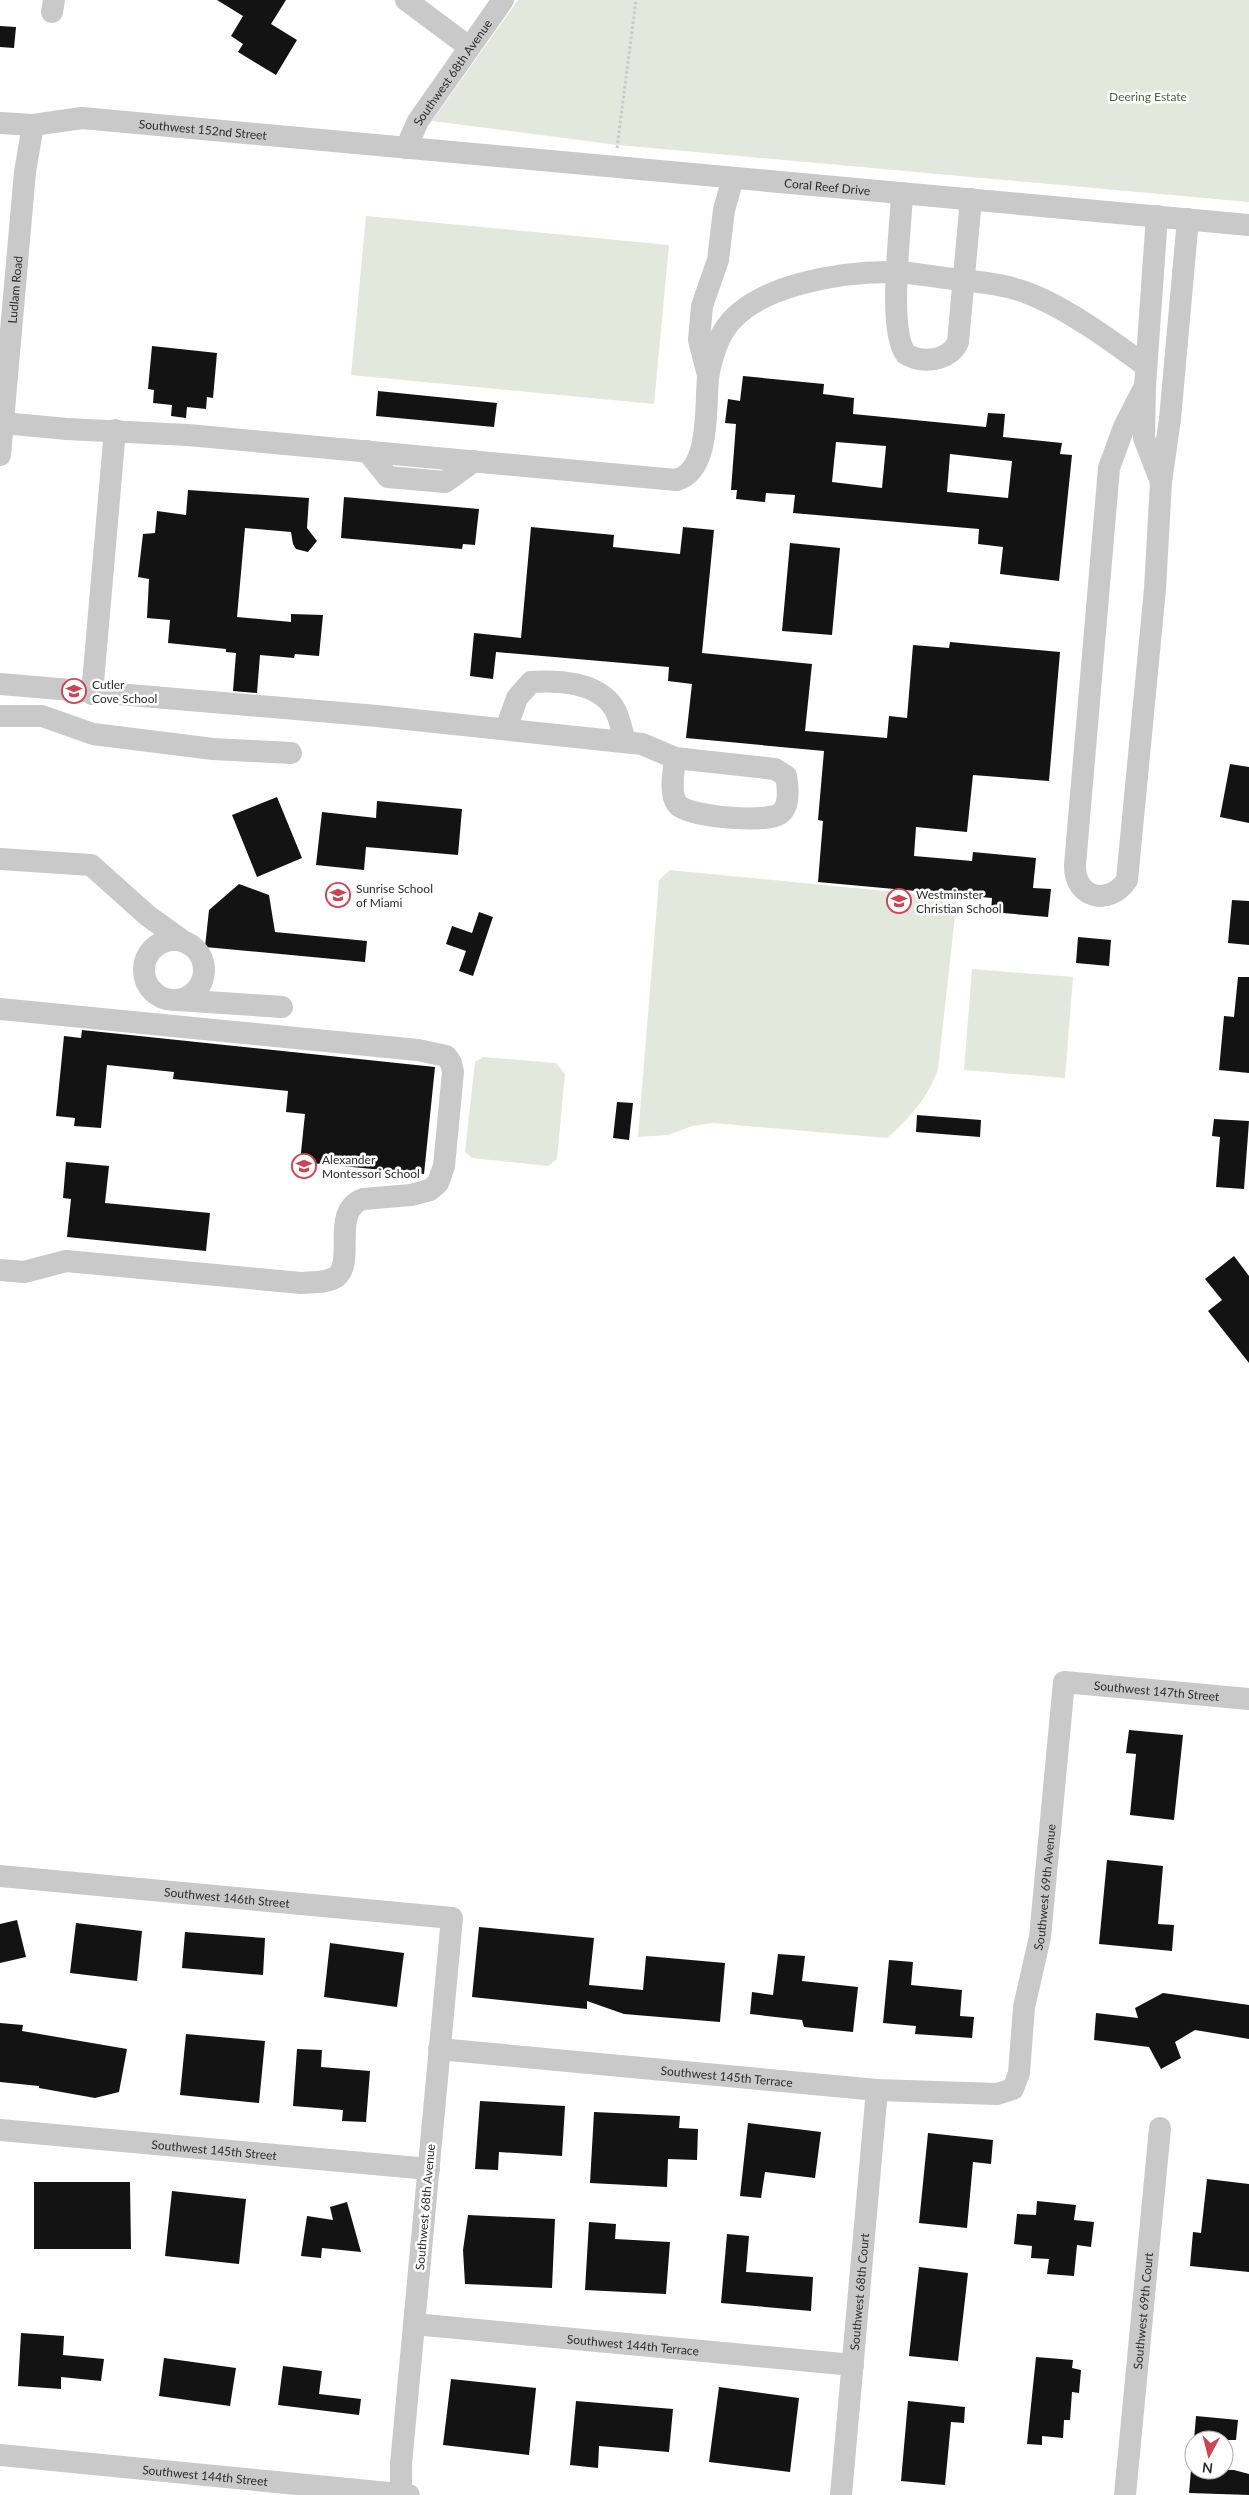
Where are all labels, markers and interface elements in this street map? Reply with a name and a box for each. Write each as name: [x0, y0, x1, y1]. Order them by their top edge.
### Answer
street label: Southwest 68th Avenue: [410, 16, 495, 128]
park label: Deering Estate: [1109, 89, 1187, 104]
street label: Southwest 152nd Street: [138, 116, 268, 142]
street label: Coral Reef Drive: [784, 175, 871, 198]
street label: Ludlam Road: [4, 255, 25, 324]
place label: Cutler Cove School: [92, 677, 157, 706]
school or university icon: Cutler Cove School: [61, 678, 87, 704]
place label: Sunrise School of Miami: [356, 881, 433, 910]
school or university icon: Sunrise School of Miami: [325, 882, 351, 908]
place label: Westminster Christian School: [916, 887, 1002, 916]
school or university icon: Westminster Christian School: [886, 888, 912, 914]
place label: Alexander Montessori School: [322, 1152, 420, 1181]
school or university icon: Alexander Montessori School: [291, 1153, 317, 1179]
street label: Southwest 147th Street: [1093, 1677, 1221, 1704]
street label: Southwest 69th Avenue: [1030, 1823, 1058, 1952]
street label: Southwest 146th Street: [164, 1884, 291, 1910]
street label: Southwest 145th Terrace: [660, 2062, 793, 2090]
street label: Southwest 145th Street: [151, 2136, 278, 2163]
street label: Southwest 68th Avenue: [412, 2143, 438, 2271]
street label: Southwest 68th Court: [846, 2232, 872, 2351]
street label: Southwest 69th Court: [1130, 2251, 1156, 2370]
street label: Southwest 144th Terrace: [566, 2331, 700, 2358]
north arrow: [1184, 2430, 1234, 2480]
text: N: [1201, 2459, 1214, 2477]
street label: Southwest 144th Street: [142, 2461, 269, 2489]

